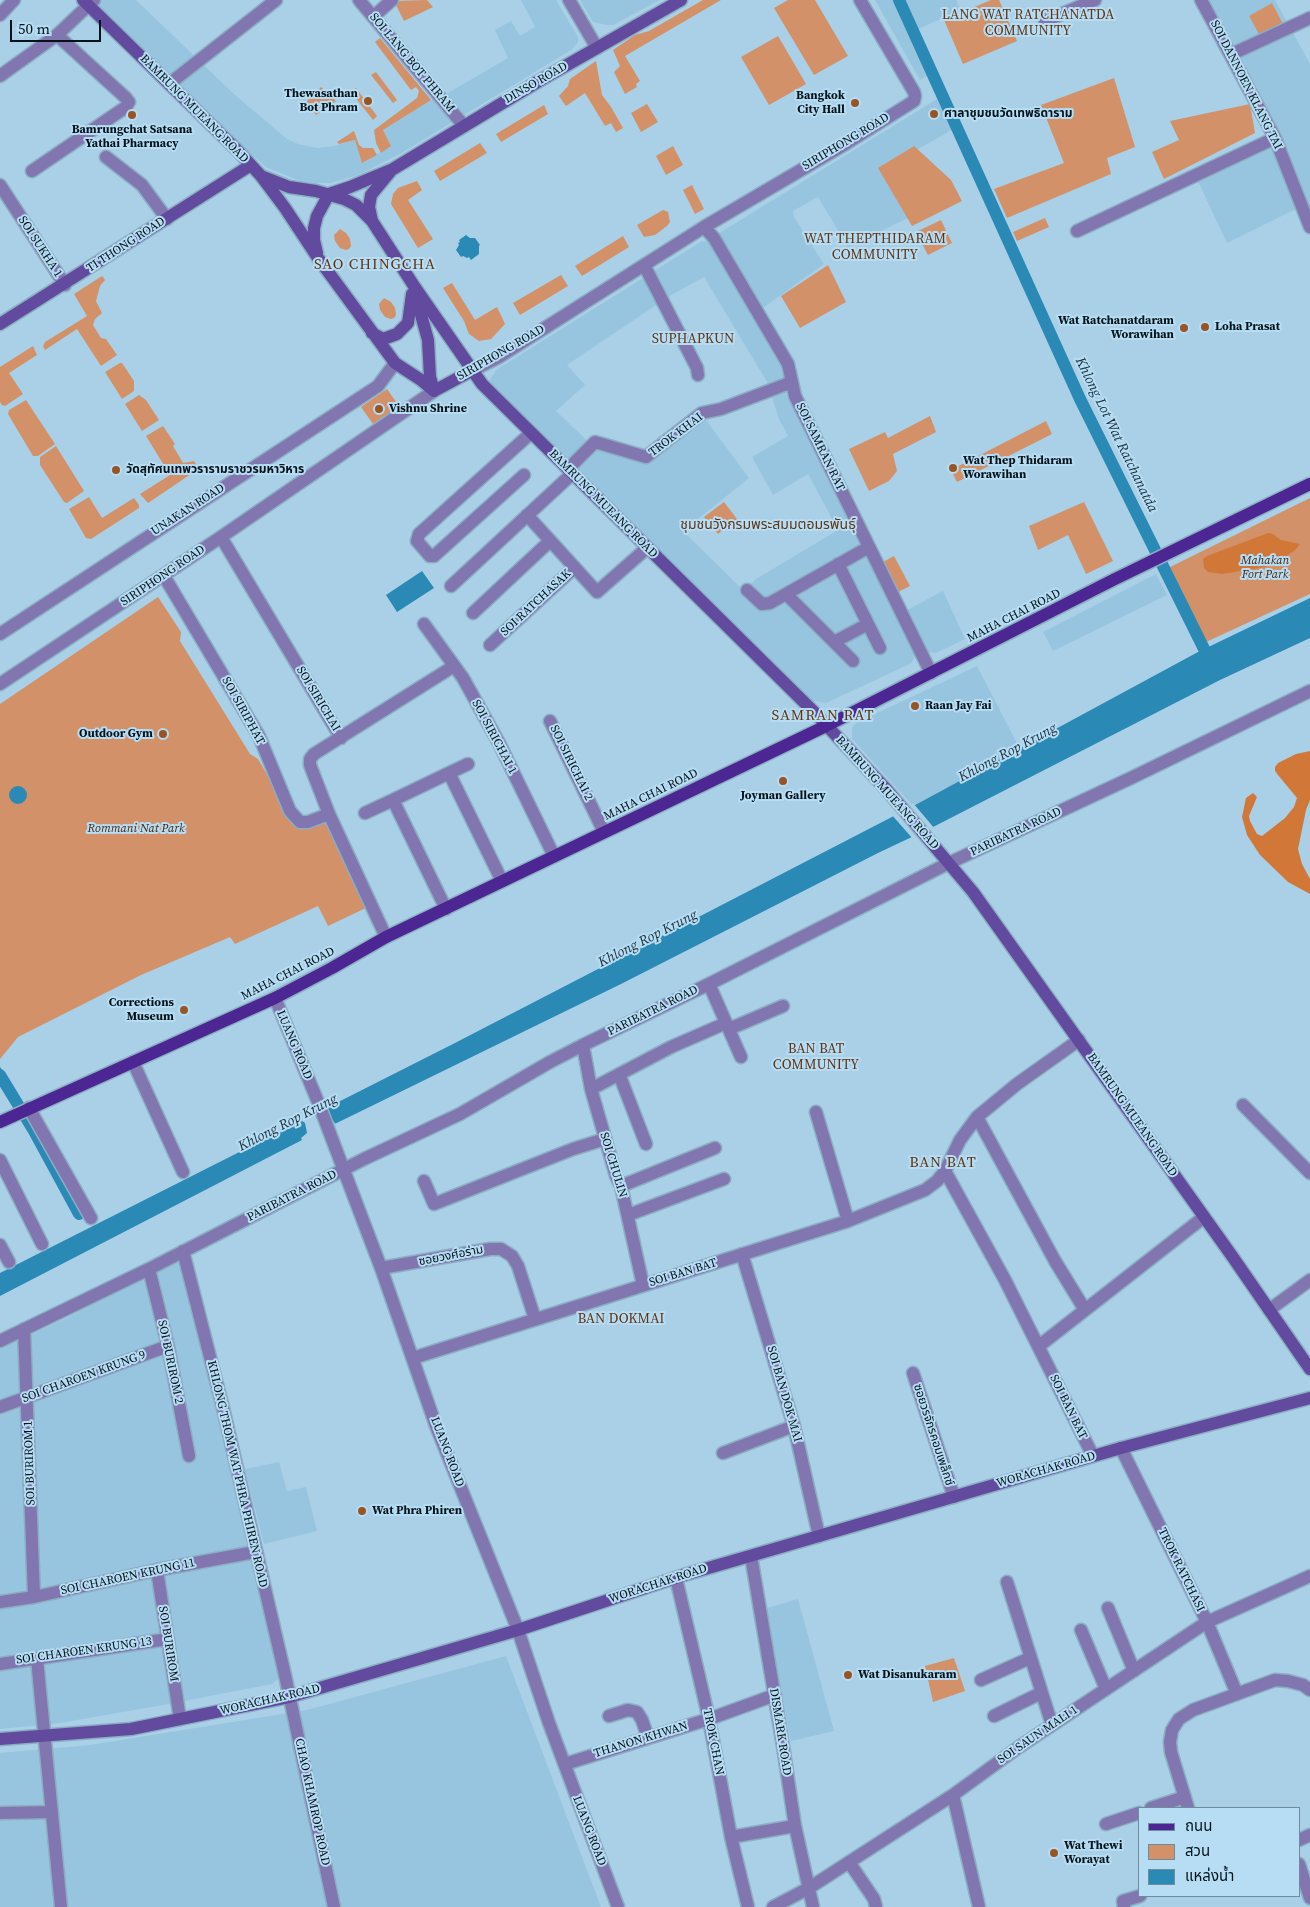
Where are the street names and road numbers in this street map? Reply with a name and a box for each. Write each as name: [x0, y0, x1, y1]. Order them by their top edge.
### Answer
street label: SOI LANG BOT PHRAM: [366, 10, 458, 116]
street label: SOI DANNOEN KLANG TAI: [1207, 18, 1285, 152]
street label: BAMRUNG MUEANG ROAD: [137, 52, 251, 166]
street label: DINSO ROAD: [502, 59, 570, 107]
street label: SIRIPHONG ROAD: [800, 110, 892, 174]
street label: SOI SUKHA 1: [15, 214, 65, 280]
street label: TI THONG ROAD: [84, 214, 168, 276]
street label: SIRIPHONG ROAD: [455, 322, 547, 384]
street label: SOI SAMRAN RAT: [792, 401, 848, 493]
street label: TROK KHAI: [646, 410, 706, 460]
street label: BAMRUNG MUEANG ROAD: [546, 447, 660, 561]
street label: UNAKAN ROAD: [149, 481, 227, 539]
street label: SIRIPHONG ROAD: [118, 542, 208, 610]
street label: SOI RATCHASAK: [498, 567, 574, 639]
street label: MAHA CHAI ROAD: [965, 586, 1063, 646]
street label: SOI SIRICHAI: [293, 664, 343, 734]
street label: SOI SIRIPHAT: [218, 675, 268, 747]
street label: SOI SIRICHAI 1: [468, 697, 520, 777]
street label: SOI SIRICHAI 2: [547, 723, 595, 803]
street label: BAMRUNG MUEANG ROAD: [832, 733, 942, 853]
street label: MAHA CHAI ROAD: [602, 766, 700, 824]
street label: PARIBATRA ROAD: [968, 805, 1064, 859]
street label: MAHA CHAI ROAD: [239, 944, 337, 1004]
street label: PARIBATRA ROAD: [605, 983, 701, 1039]
street label: LUANG ROAD: [273, 1008, 315, 1082]
street label: BAMRUNG MUEANG ROAD: [1084, 1051, 1180, 1179]
street label: SOI CHULIN: [596, 1131, 630, 1199]
street label: PARIBATRA ROAD: [245, 1167, 339, 1225]
street label: ซอยวงศ์อร่าม: [417, 1243, 485, 1269]
street label: SOI BAN BAT: [647, 1256, 719, 1290]
street label: SOI BURIROM 2: [154, 1319, 186, 1405]
street label: SOI BAN DOK MAI: [763, 1344, 805, 1444]
street label: SOI CHAROEN KRUNG 9: [20, 1348, 148, 1406]
street label: KHLONG THOM WAT PHRA PHIREN ROAD: [204, 1359, 270, 1589]
street label: SOI BAN BAT: [1046, 1372, 1090, 1442]
street label: ซอยวรจักรคอมเพล็กซ์: [910, 1382, 956, 1488]
street label: LUANG ROAD: [427, 1415, 467, 1489]
street label: SOI BURIROM 1: [21, 1420, 39, 1506]
street label: WORACHAK ROAD: [995, 1449, 1097, 1491]
street label: TROK RATCHASI: [1154, 1526, 1208, 1614]
street label: SOI CHAROEN KRUNG 11: [60, 1556, 196, 1598]
street label: WORACHAK ROAD: [607, 1561, 709, 1607]
street label: SOI BURIROM: [155, 1605, 181, 1683]
street label: SOI CHAROEN KRUNG 13: [15, 1634, 153, 1668]
street label: WORACHAK ROAD: [219, 1681, 321, 1719]
street label: DISMARK ROAD: [766, 1687, 794, 1777]
street label: SOI SAUN MALI 1: [995, 1703, 1081, 1767]
street label: TROK CHAN: [699, 1707, 727, 1777]
street label: THANON KHWAN: [592, 1719, 690, 1761]
street label: CHAO KHAMROP ROAD: [291, 1737, 333, 1867]
street label: LUANG ROAD: [569, 1794, 609, 1868]

